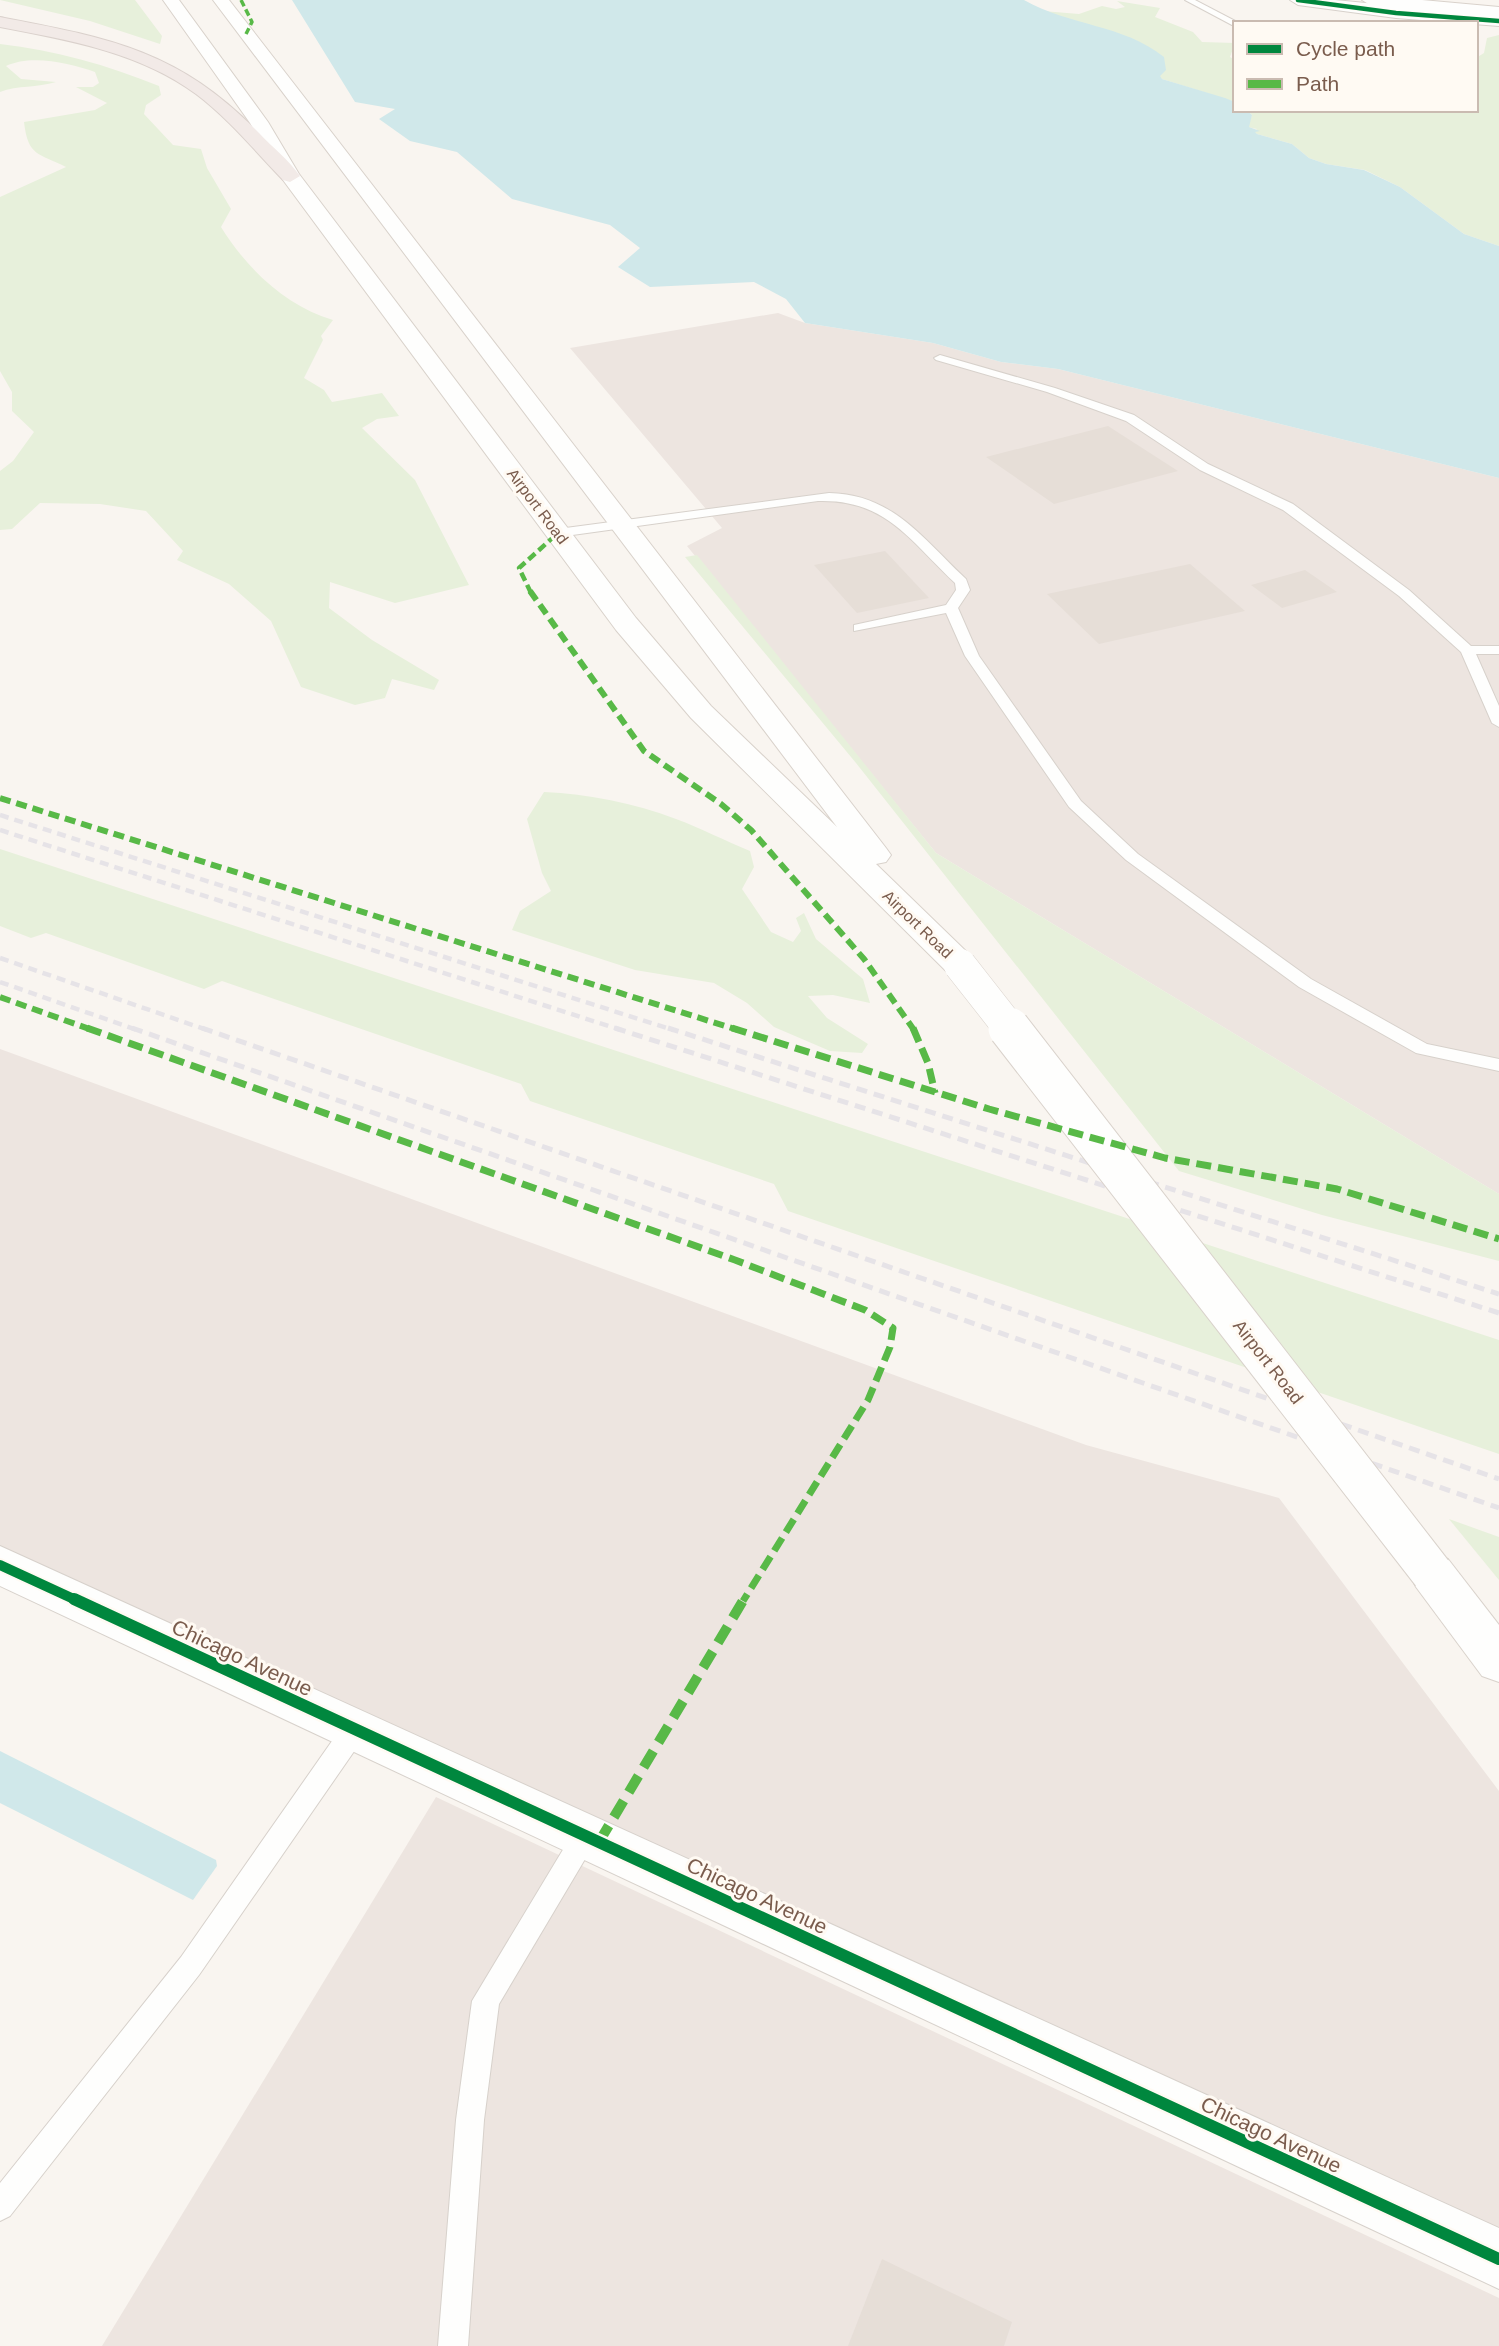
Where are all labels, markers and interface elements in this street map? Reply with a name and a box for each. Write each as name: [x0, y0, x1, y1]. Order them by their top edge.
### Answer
legend: [1233, 21, 1478, 112]
text: Cycle path: [1296, 37, 1395, 60]
text: Path: [1296, 72, 1339, 95]
street label: Airport Road: [504, 465, 571, 547]
street label: Airport Road: [879, 887, 956, 962]
street label: Airport Road: [1229, 1316, 1307, 1408]
street label: Chicago Avenue: [168, 1615, 316, 1700]
street label: Chicago Avenue: [683, 1853, 831, 1938]
street label: Chicago Avenue: [1197, 2092, 1345, 2177]

